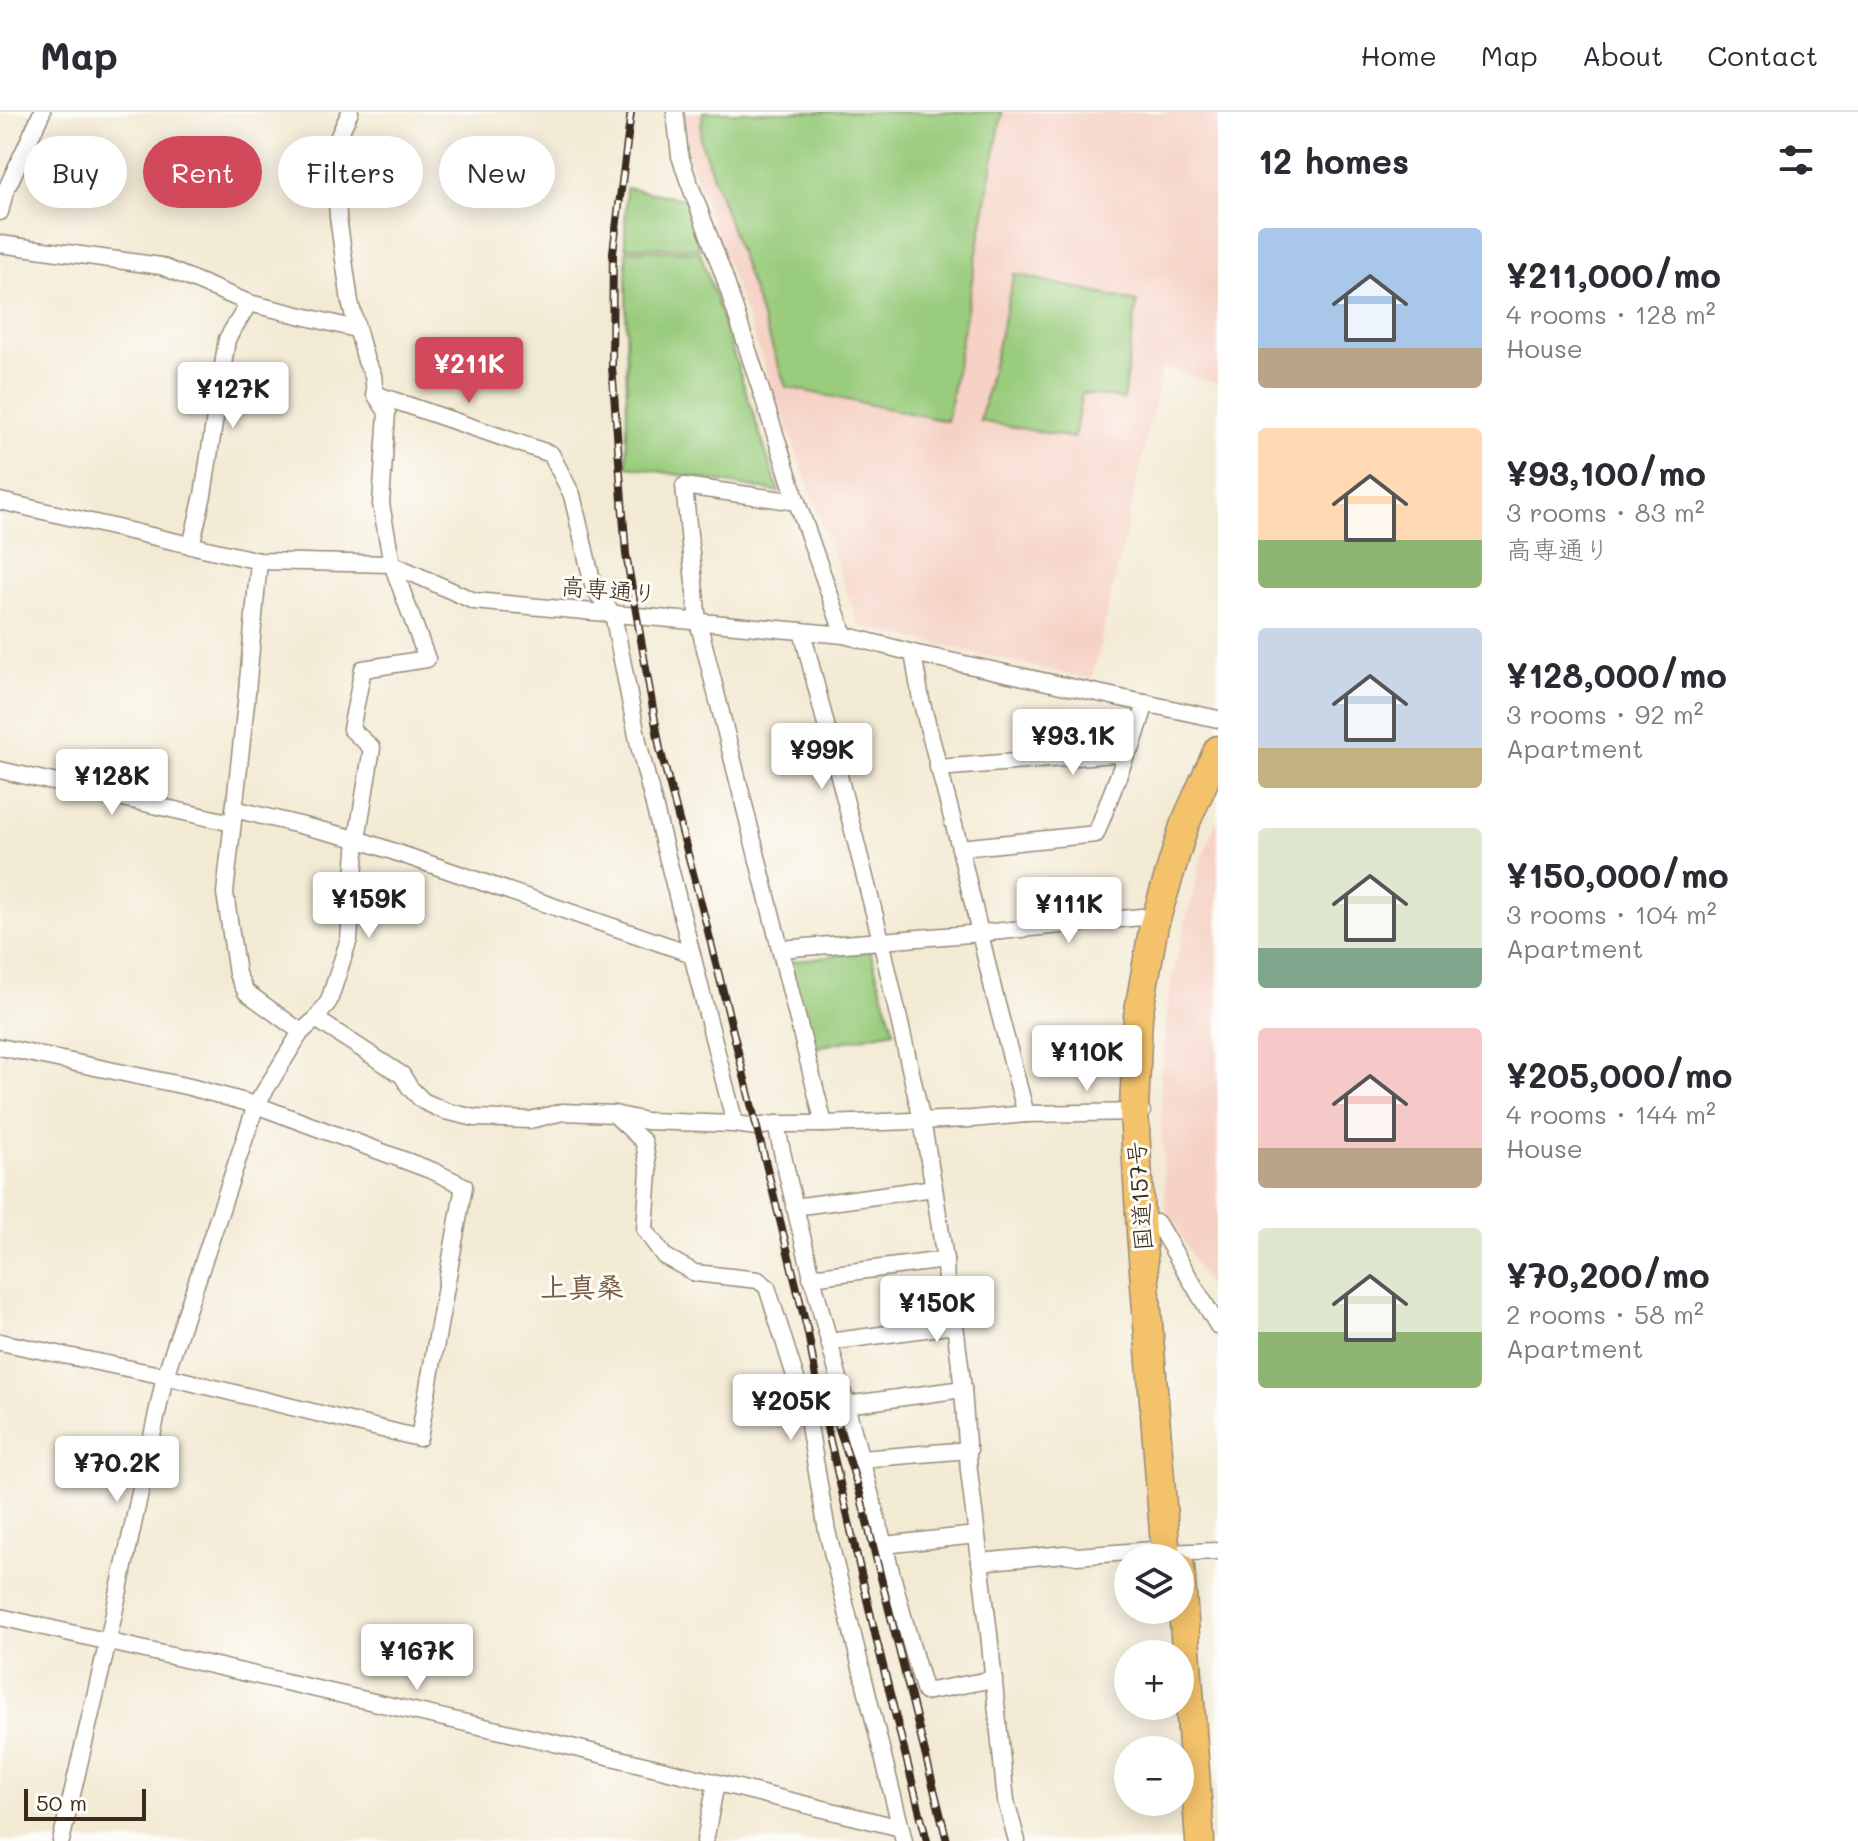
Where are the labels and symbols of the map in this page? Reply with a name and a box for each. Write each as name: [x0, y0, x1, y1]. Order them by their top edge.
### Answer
pin: ¥211K: [413, 337, 525, 405]
pin: ¥127K: [177, 362, 289, 430]
street label: 高専通り: [560, 569, 658, 609]
pin: ¥93.1K: [1008, 709, 1138, 777]
pin: ¥99K: [775, 723, 869, 791]
pin: ¥128K: [56, 749, 168, 817]
pin: ¥159K: [313, 872, 425, 940]
pin: ¥111K: [1013, 877, 1125, 945]
pin: ¥110K: [1031, 1025, 1143, 1093]
street label: 国道157号: [1120, 1140, 1158, 1252]
district label: 上真桑: [540, 1268, 624, 1304]
pin: ¥150K: [881, 1276, 993, 1344]
pin: ¥205K: [735, 1374, 847, 1442]
pin: ¥70.2K: [52, 1436, 182, 1504]
pin: ¥167K: [361, 1624, 473, 1692]
scale bar: [24, 1785, 146, 1821]

